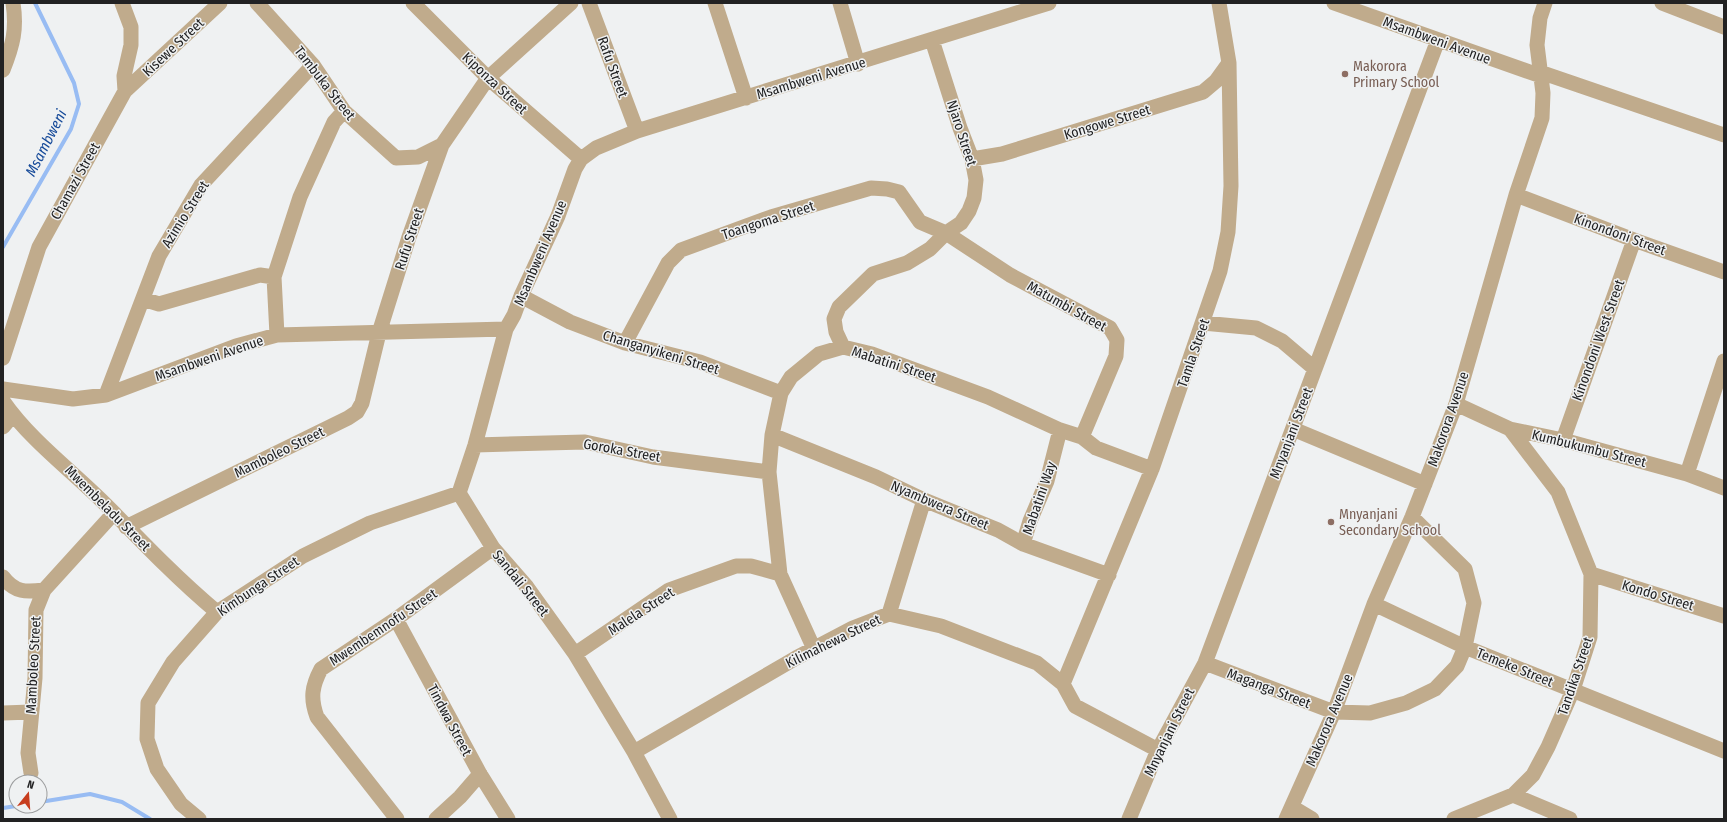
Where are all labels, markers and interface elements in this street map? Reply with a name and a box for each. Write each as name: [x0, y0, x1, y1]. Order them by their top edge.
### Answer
street label: Msambweni Avenue: [1381, 13, 1493, 68]
street label: Kisewe Street: [139, 14, 208, 80]
street label: Rafu Street: [594, 34, 632, 100]
street label: Tambuka Street: [290, 43, 359, 124]
street label: Kiponza Street: [458, 49, 531, 118]
street label: Msambweni Avenue: [755, 54, 868, 103]
place label: Makorora Primary School: [1353, 58, 1440, 91]
marker: Makorora Primary School: [1340, 69, 1350, 79]
street label: Njaro Street: [943, 98, 980, 169]
street label: Kongowe Street: [1062, 101, 1153, 144]
water label: Msambweni: [22, 106, 71, 179]
street label: Chamazi Street: [47, 139, 104, 223]
street label: Azimio Street: [158, 177, 213, 251]
street label: Toangoma Street: [720, 197, 817, 243]
street label: Msambweni Avenue: [511, 198, 570, 309]
street label: Rufu Street: [391, 206, 428, 272]
street label: Kinondoni Street: [1572, 210, 1668, 259]
street label: Kinondoni West Street: [1569, 277, 1628, 403]
street label: Matumbi Street: [1024, 278, 1110, 335]
street label: Tamla Street: [1174, 316, 1213, 390]
street label: Changanyikeni Street: [601, 327, 721, 378]
street label: Msambweni Avenue: [153, 332, 266, 385]
street label: Mabatini Street: [849, 343, 939, 386]
street label: Makorora Avenue: [1424, 369, 1473, 469]
street label: Mnyanjani Street: [1266, 385, 1317, 481]
street label: Mamboleo Street: [231, 423, 327, 482]
street label: Kumbukumbu Street: [1530, 426, 1648, 471]
street label: Goroka Street: [582, 435, 662, 466]
street label: Mabatini Way: [1019, 459, 1060, 537]
street label: Mwembeladu Street: [61, 462, 154, 555]
street label: Nyambwera Street: [888, 477, 992, 534]
place label: Mnyanjani Secondary School: [1339, 506, 1441, 539]
marker: Mnyanjani Secondary School: [1326, 517, 1336, 527]
street label: Sandali Street: [489, 547, 553, 620]
street label: Kimbunga Street: [214, 553, 303, 620]
street label: Kondo Street: [1620, 576, 1696, 615]
street label: Malela Street: [605, 584, 678, 639]
street label: Mwembemnofu Street: [326, 585, 441, 670]
street label: Kilimahewa Street: [783, 611, 884, 672]
street label: Mamboleo Street: [22, 615, 45, 714]
street label: Tandika Street: [1554, 634, 1597, 718]
street label: Temeke Street: [1474, 644, 1556, 691]
street label: Maganga Street: [1225, 665, 1313, 712]
street label: Makorora Avenue: [1302, 671, 1357, 769]
street label: Tindwa Street: [424, 682, 476, 759]
street label: Mnyanjani Street: [1141, 685, 1198, 779]
north arrow: [8, 774, 48, 814]
text: N: [26, 778, 36, 792]

